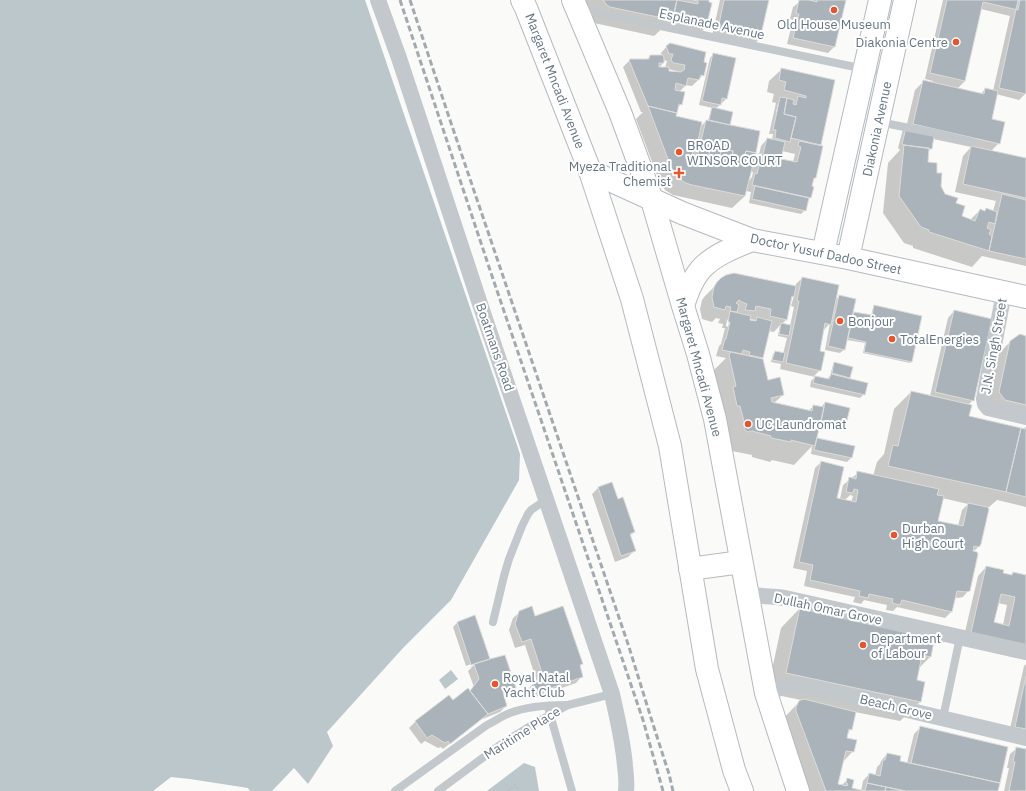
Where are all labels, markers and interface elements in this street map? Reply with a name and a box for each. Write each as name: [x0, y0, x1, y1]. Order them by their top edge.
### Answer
street label: Esplanade Avenue: [658, 5, 766, 43]
marker: Old House Museum: [829, 5, 839, 15]
street label: Margaret Mncadi Avenue: [521, 11, 589, 151]
place label: Old House Museum: [777, 16, 891, 33]
place label: Diakonia Centre: [856, 34, 948, 51]
marker: Diakonia Centre: [951, 37, 961, 47]
street label: Diakonia Avenue: [859, 80, 895, 178]
place label: BROAD WINSOR COURT: [687, 137, 783, 169]
marker: BROAD WINSOR COURT: [674, 147, 684, 157]
place label: Myeza Traditional Chemist: [569, 158, 671, 190]
marker: Myeza Traditional Chemist: [674, 168, 684, 178]
street label: Doctor Yusuf Dadoo Street: [749, 230, 903, 278]
street label: Margaret Mncadi Avenue: [672, 295, 726, 439]
street label: J.N. Singh Street: [977, 297, 1011, 395]
street label: Boatmans Road: [472, 301, 518, 393]
place label: Bonjour: [848, 313, 894, 330]
marker: Bonjour: [835, 316, 845, 326]
place label: TotalEnergies: [900, 331, 979, 348]
marker: TotalEnergies: [887, 334, 897, 344]
place label: UC Laundromat: [756, 416, 847, 433]
marker: UC Laundromat: [743, 419, 753, 429]
place label: Durban High Court: [902, 520, 964, 552]
marker: Durban High Court: [889, 530, 899, 540]
street label: Dullah Omar Grove: [772, 589, 884, 629]
place label: Department of Labour: [871, 630, 941, 662]
marker: Department of Labour: [858, 640, 868, 650]
place label: Royal Natal Yacht Club: [503, 669, 570, 701]
marker: Royal Natal Yacht Club: [490, 679, 500, 689]
street label: Beach Grove: [858, 690, 934, 724]
street label: Maritime Place: [481, 703, 563, 763]

